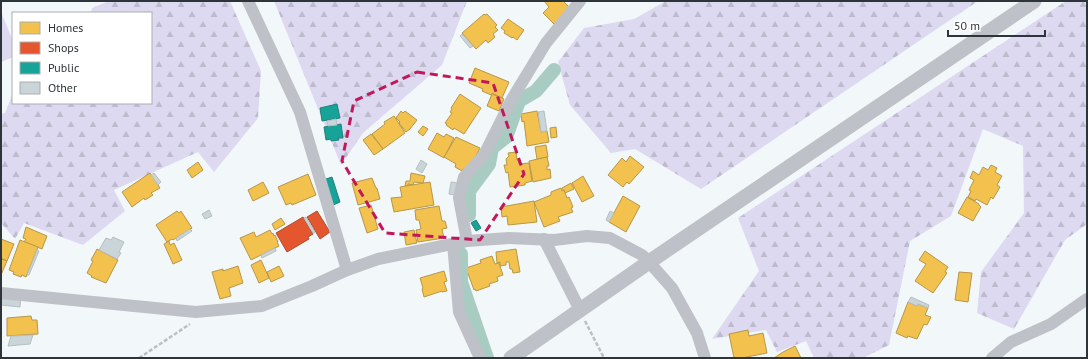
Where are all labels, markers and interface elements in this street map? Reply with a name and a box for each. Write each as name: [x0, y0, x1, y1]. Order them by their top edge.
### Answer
legend: [12, 12, 152, 104]
scale bar: [948, 12, 1045, 38]
text: 50 m: [954, 18, 980, 33]
text: Homes: [48, 20, 83, 35]
text: Shops: [48, 40, 79, 55]
text: Public: [48, 60, 80, 75]
text: Other: [48, 80, 77, 95]

